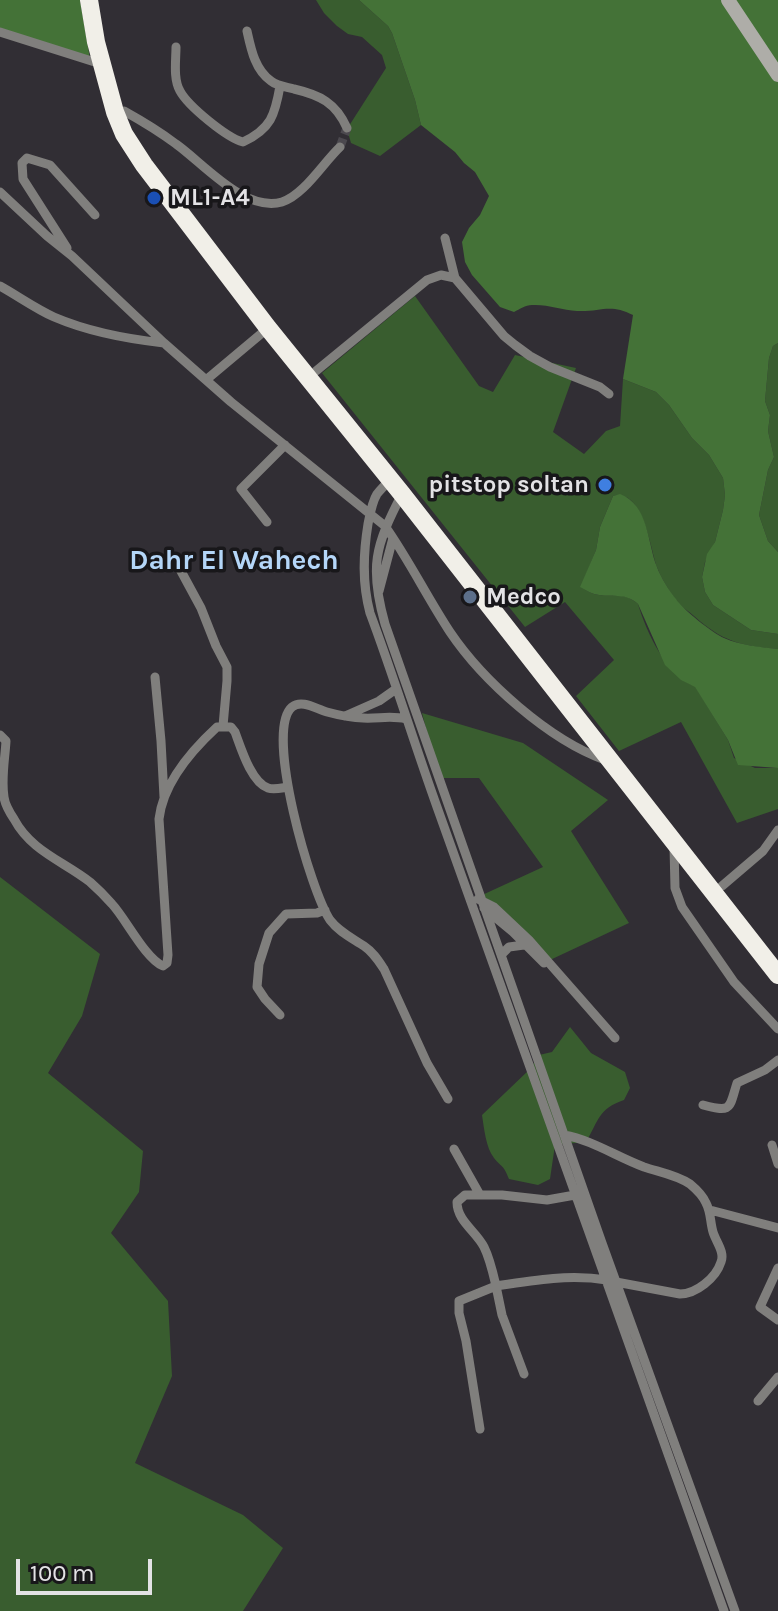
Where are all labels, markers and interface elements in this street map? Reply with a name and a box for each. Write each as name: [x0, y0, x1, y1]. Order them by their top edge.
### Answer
place label: ML1-A4: [170, 184, 250, 212]
marker: ML1-A4: [145, 189, 163, 207]
place label: pitstop soltan: [429, 471, 589, 499]
marker: pitstop soltan: [596, 476, 614, 494]
district label: Dahr El Wahech: [129, 544, 339, 578]
place label: Medco: [486, 583, 561, 611]
marker: Medco: [461, 588, 479, 606]
scale bar: [20, 1543, 156, 1593]
text: 100 m: [30, 1559, 95, 1587]

